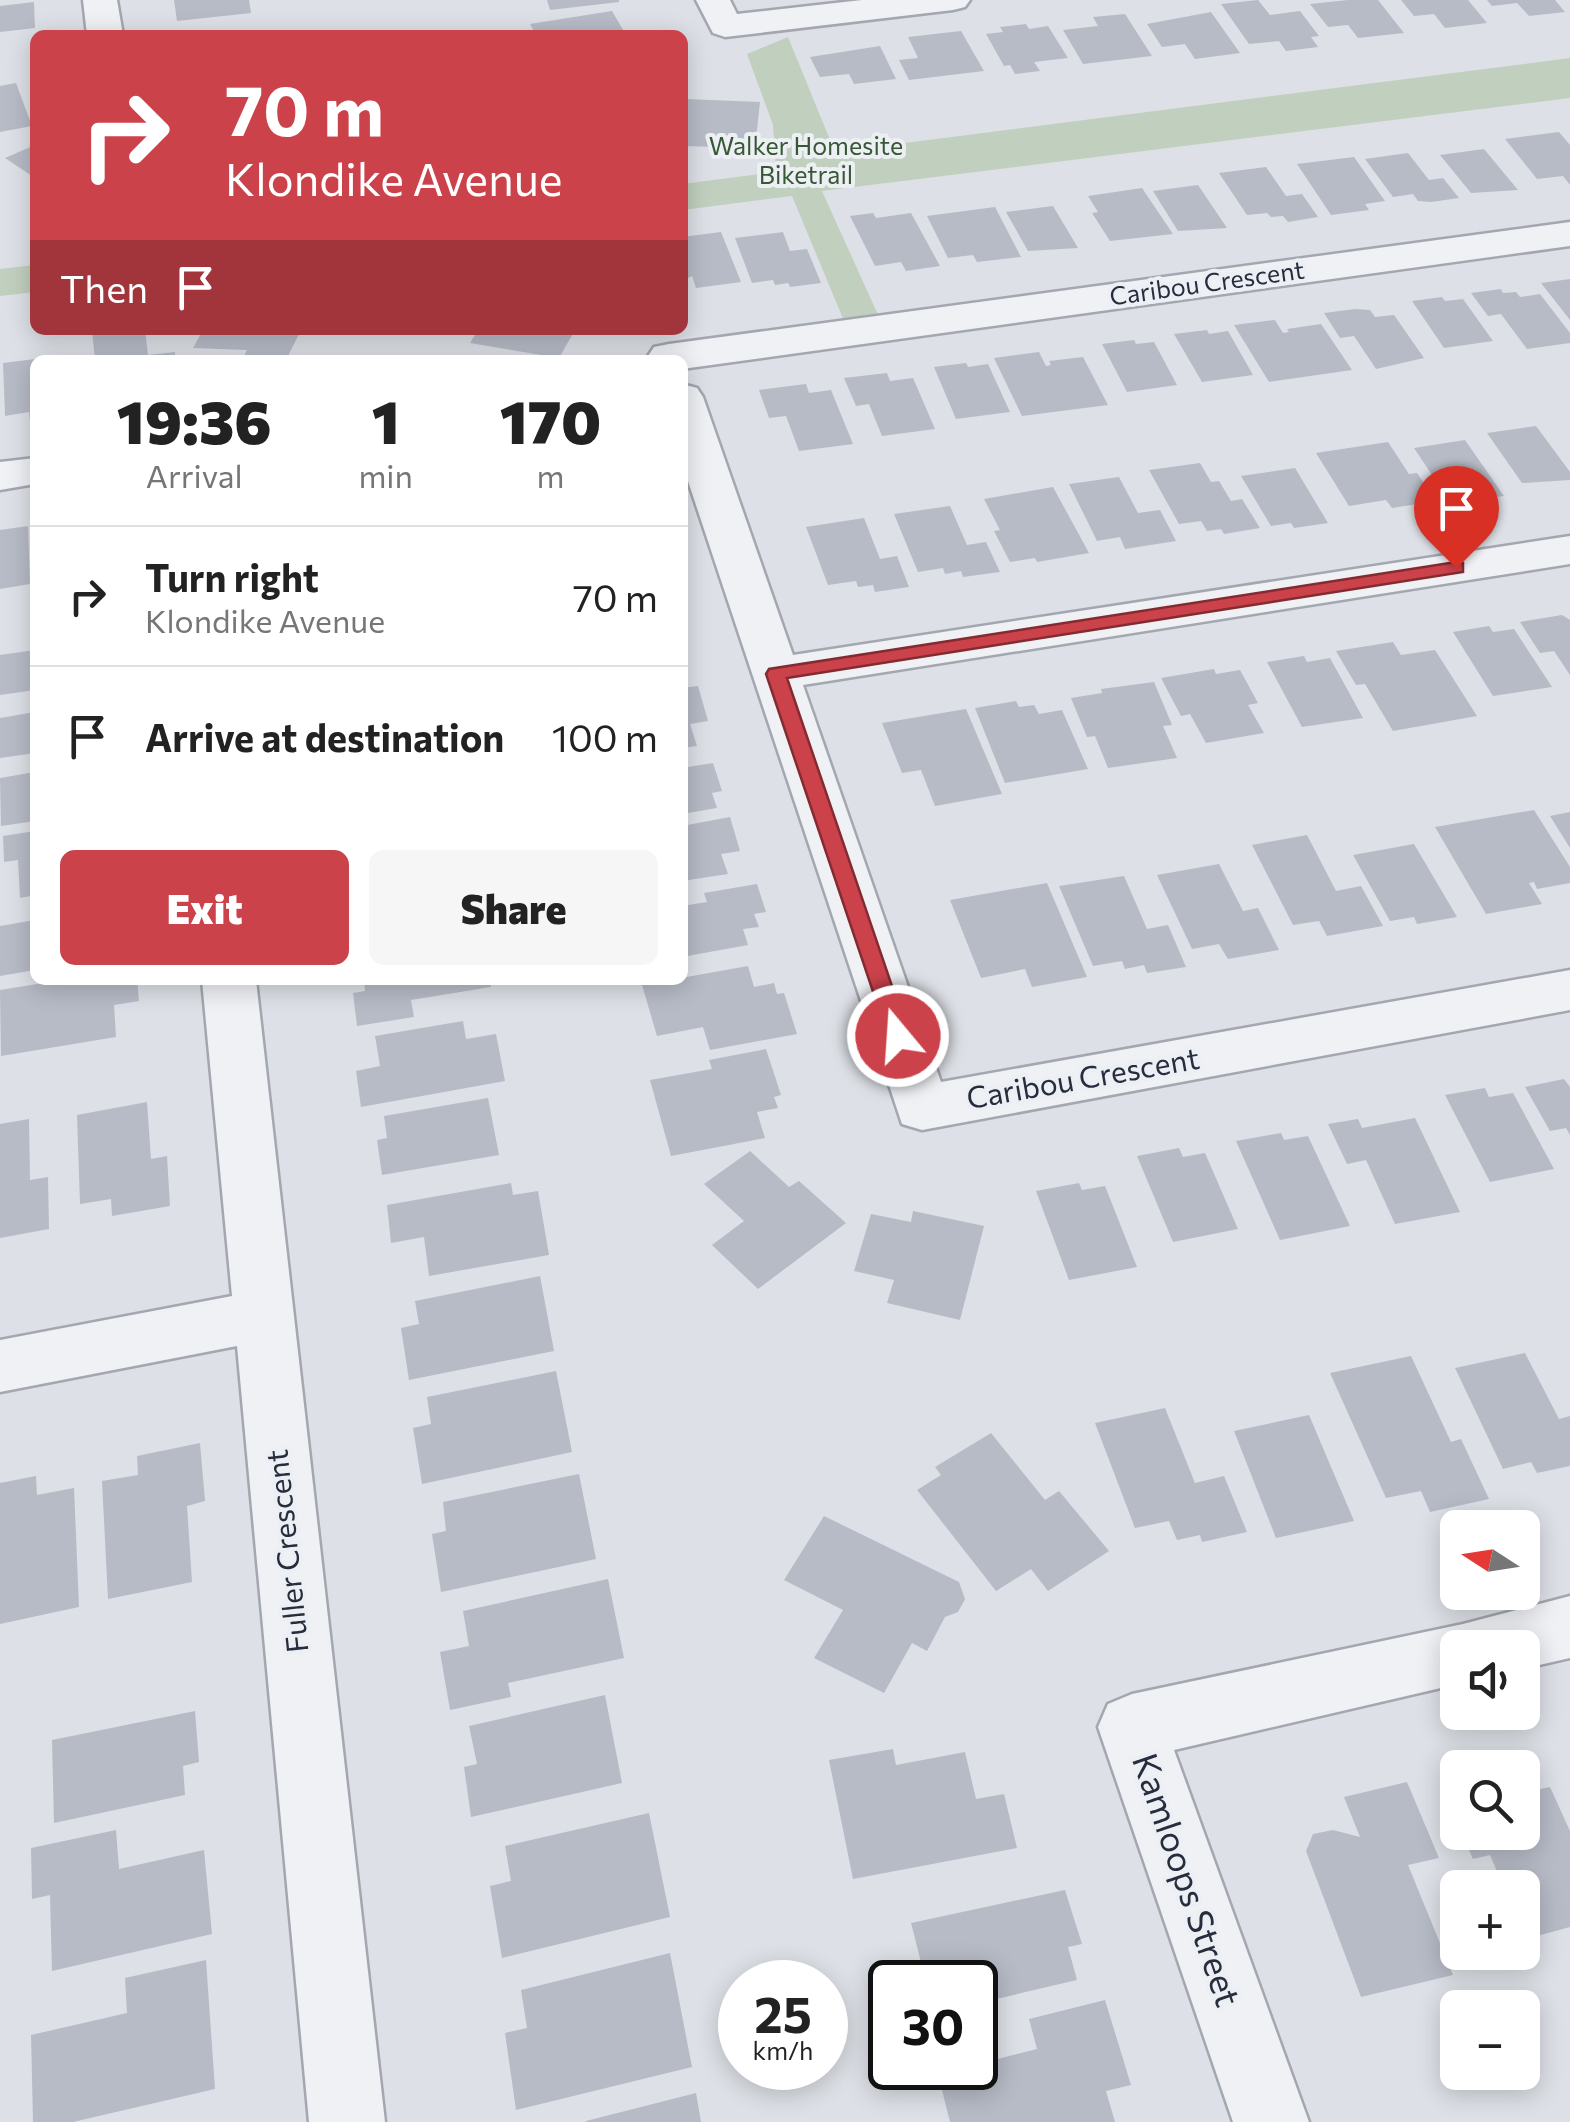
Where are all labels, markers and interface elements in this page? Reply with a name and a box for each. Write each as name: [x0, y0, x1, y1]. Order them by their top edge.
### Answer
text: 70 m: [225, 65, 384, 150]
icon: right: [60, 70, 190, 200]
park label: Walker Homesite Biketrail: [709, 130, 903, 189]
text: Klondike Avenue: [225, 150, 563, 205]
street label: Caribou Crescent: [1107, 253, 1306, 311]
icon: arrive: [168, 260, 223, 315]
text: Then: [60, 264, 148, 311]
text: 19:36: [117, 383, 272, 456]
text: 1: [372, 383, 400, 456]
text: 170: [500, 383, 601, 456]
text: Arrival: [146, 455, 243, 495]
text: min: [358, 455, 413, 495]
text: m: [536, 455, 564, 495]
pin: [1414, 466, 1499, 569]
icon: arrive: [1429, 481, 1484, 536]
text: Turn right: [145, 553, 319, 600]
icon: right: [60, 569, 115, 624]
text: 70 m: [573, 573, 658, 620]
text: Klondike Avenue: [145, 600, 385, 640]
icon: arrive: [60, 709, 115, 764]
text: Arrive at destination: [145, 713, 504, 760]
text: 100 m: [552, 713, 658, 760]
button: Exit: [60, 850, 349, 965]
button: Share: [369, 850, 658, 965]
position arrow: [846, 984, 950, 1088]
street label: Caribou Crescent: [963, 1038, 1202, 1115]
street label: Fuller Crescent: [256, 1448, 315, 1655]
north arrow: [1440, 1510, 1540, 1610]
map controls: [1440, 1510, 1540, 2090]
button: sound: [1440, 1630, 1540, 1730]
street label: Kamloops Street: [1125, 1747, 1252, 2011]
button: search: [1440, 1750, 1540, 1850]
button: +: [1440, 1870, 1540, 1970]
speed limit sign: 30: [868, 1960, 998, 2090]
text: 25: [754, 1982, 812, 2043]
button: −: [1440, 1990, 1540, 2090]
text: km/h: [753, 2035, 813, 2065]

